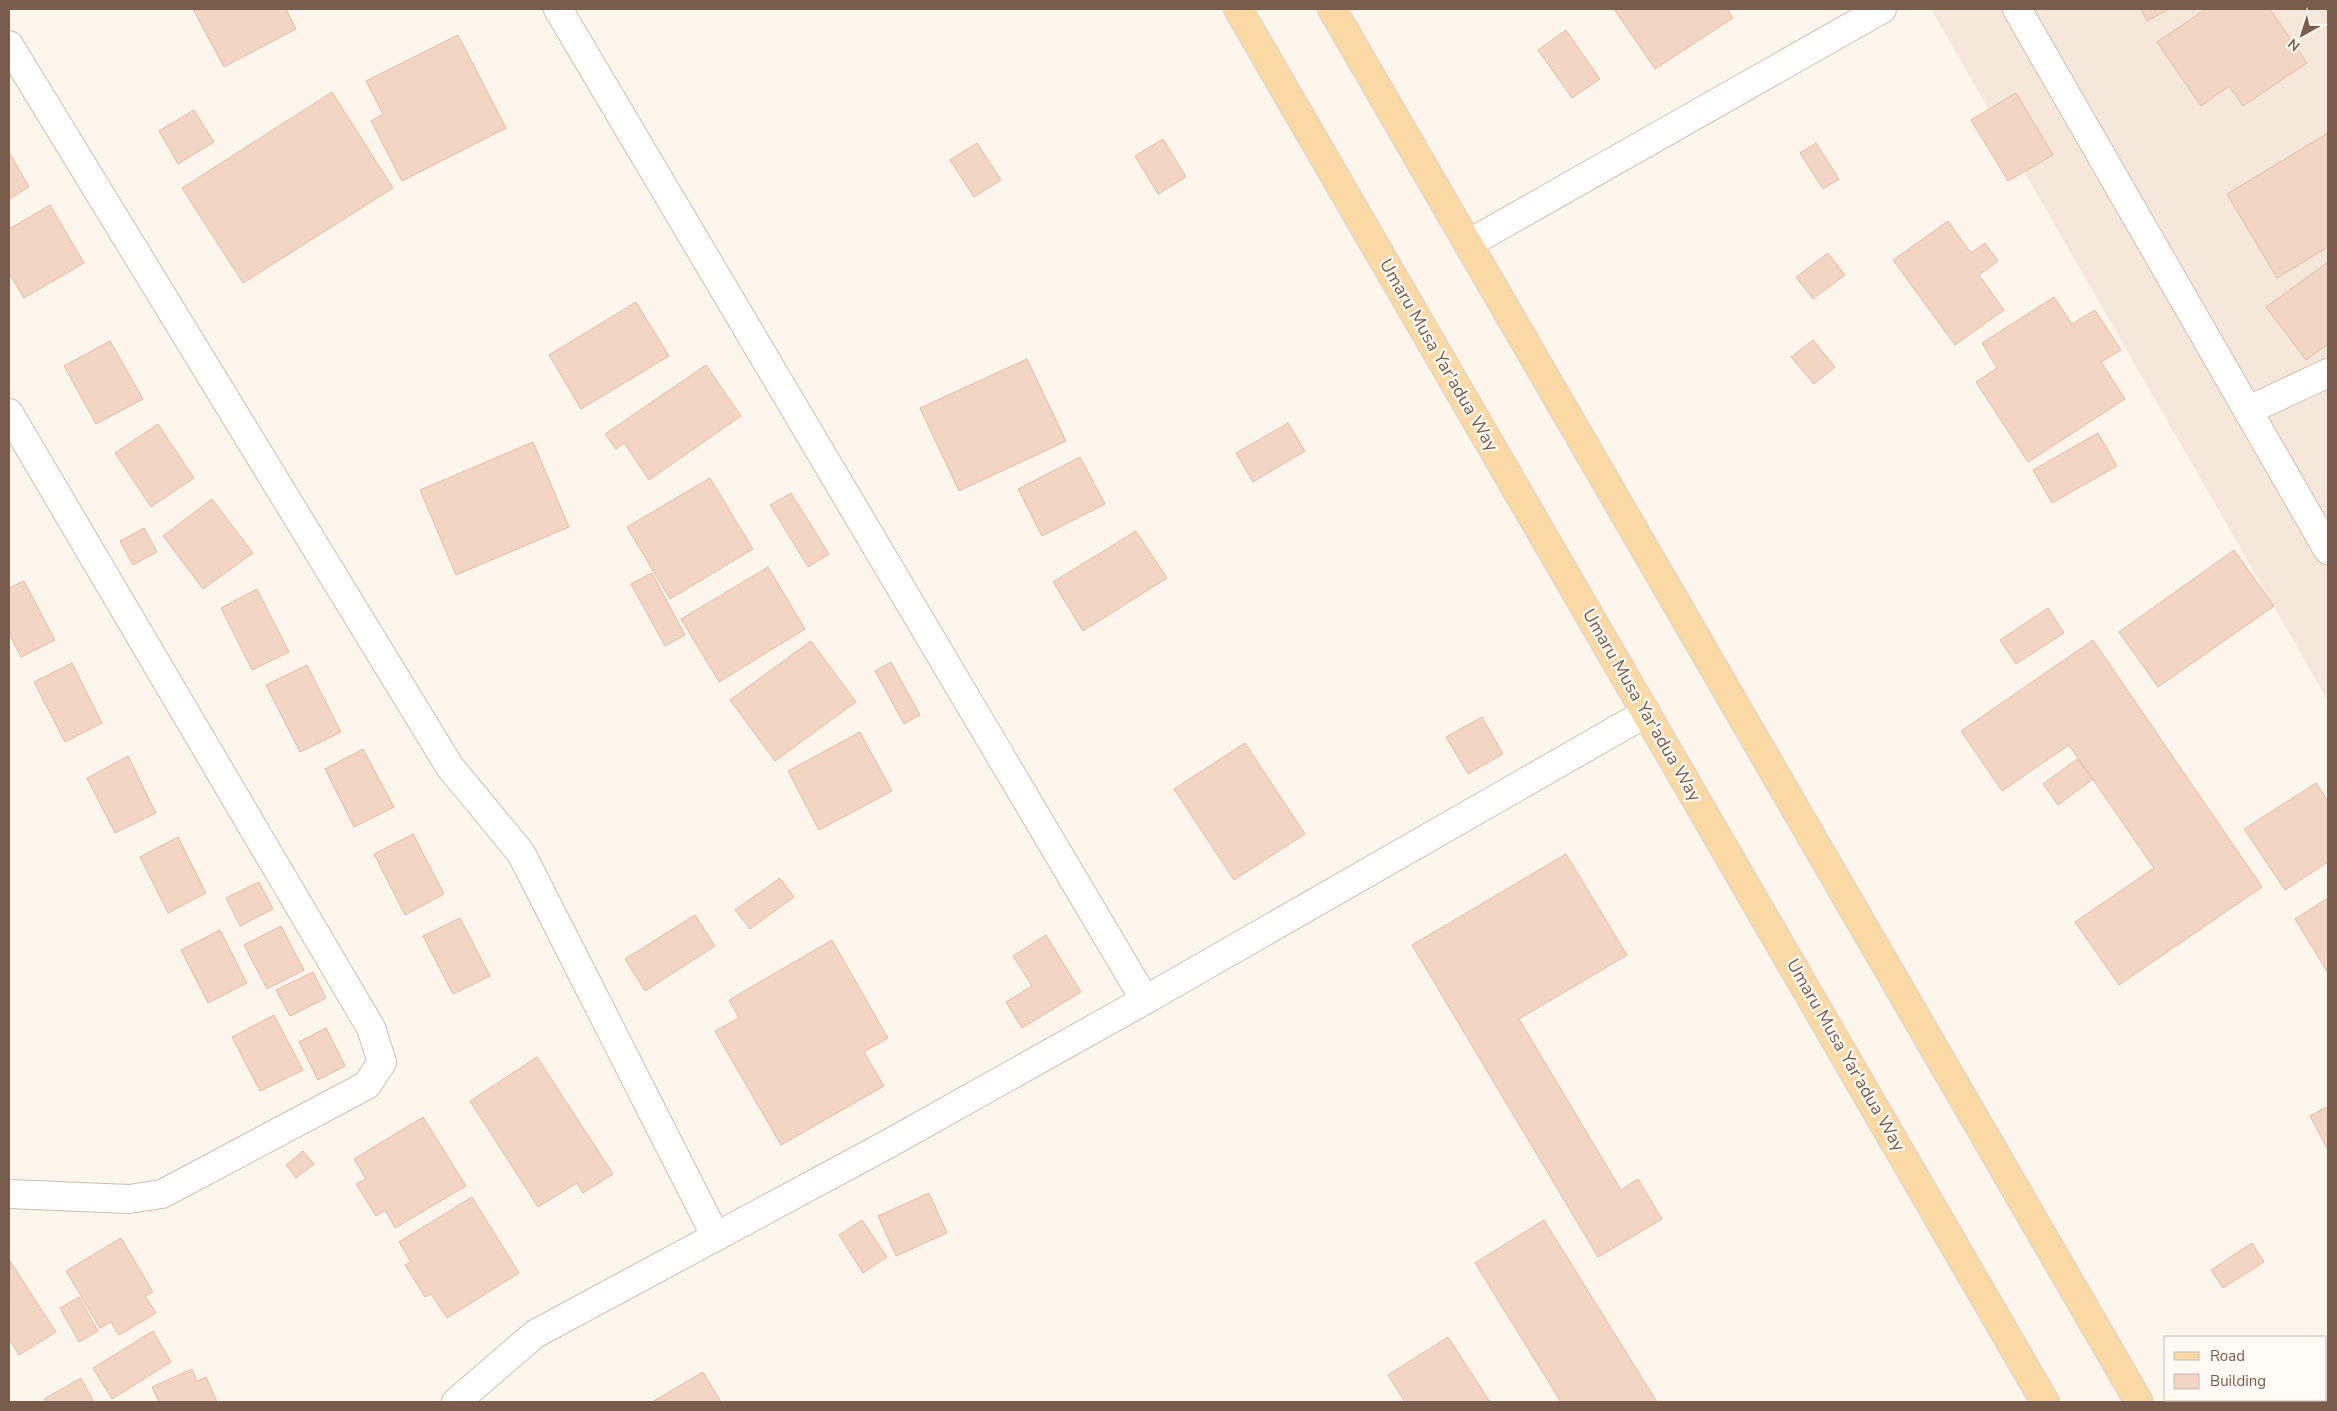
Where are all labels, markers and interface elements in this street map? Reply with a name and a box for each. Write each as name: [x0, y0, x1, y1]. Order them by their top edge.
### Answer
north arrow: [2277, 10, 2327, 60]
text: N: [2284, 34, 2304, 55]
street label: Umaru Musa Yar'adua Way: [1374, 254, 1504, 456]
street label: Umaru Musa Yar'adua Way: [1577, 604, 1707, 806]
street label: Umaru Musa Yar'adua Way: [1781, 954, 1911, 1156]
legend: [2164, 1336, 2327, 1401]
text: Road: [2210, 1346, 2245, 1366]
text: Building: [2210, 1371, 2266, 1391]

